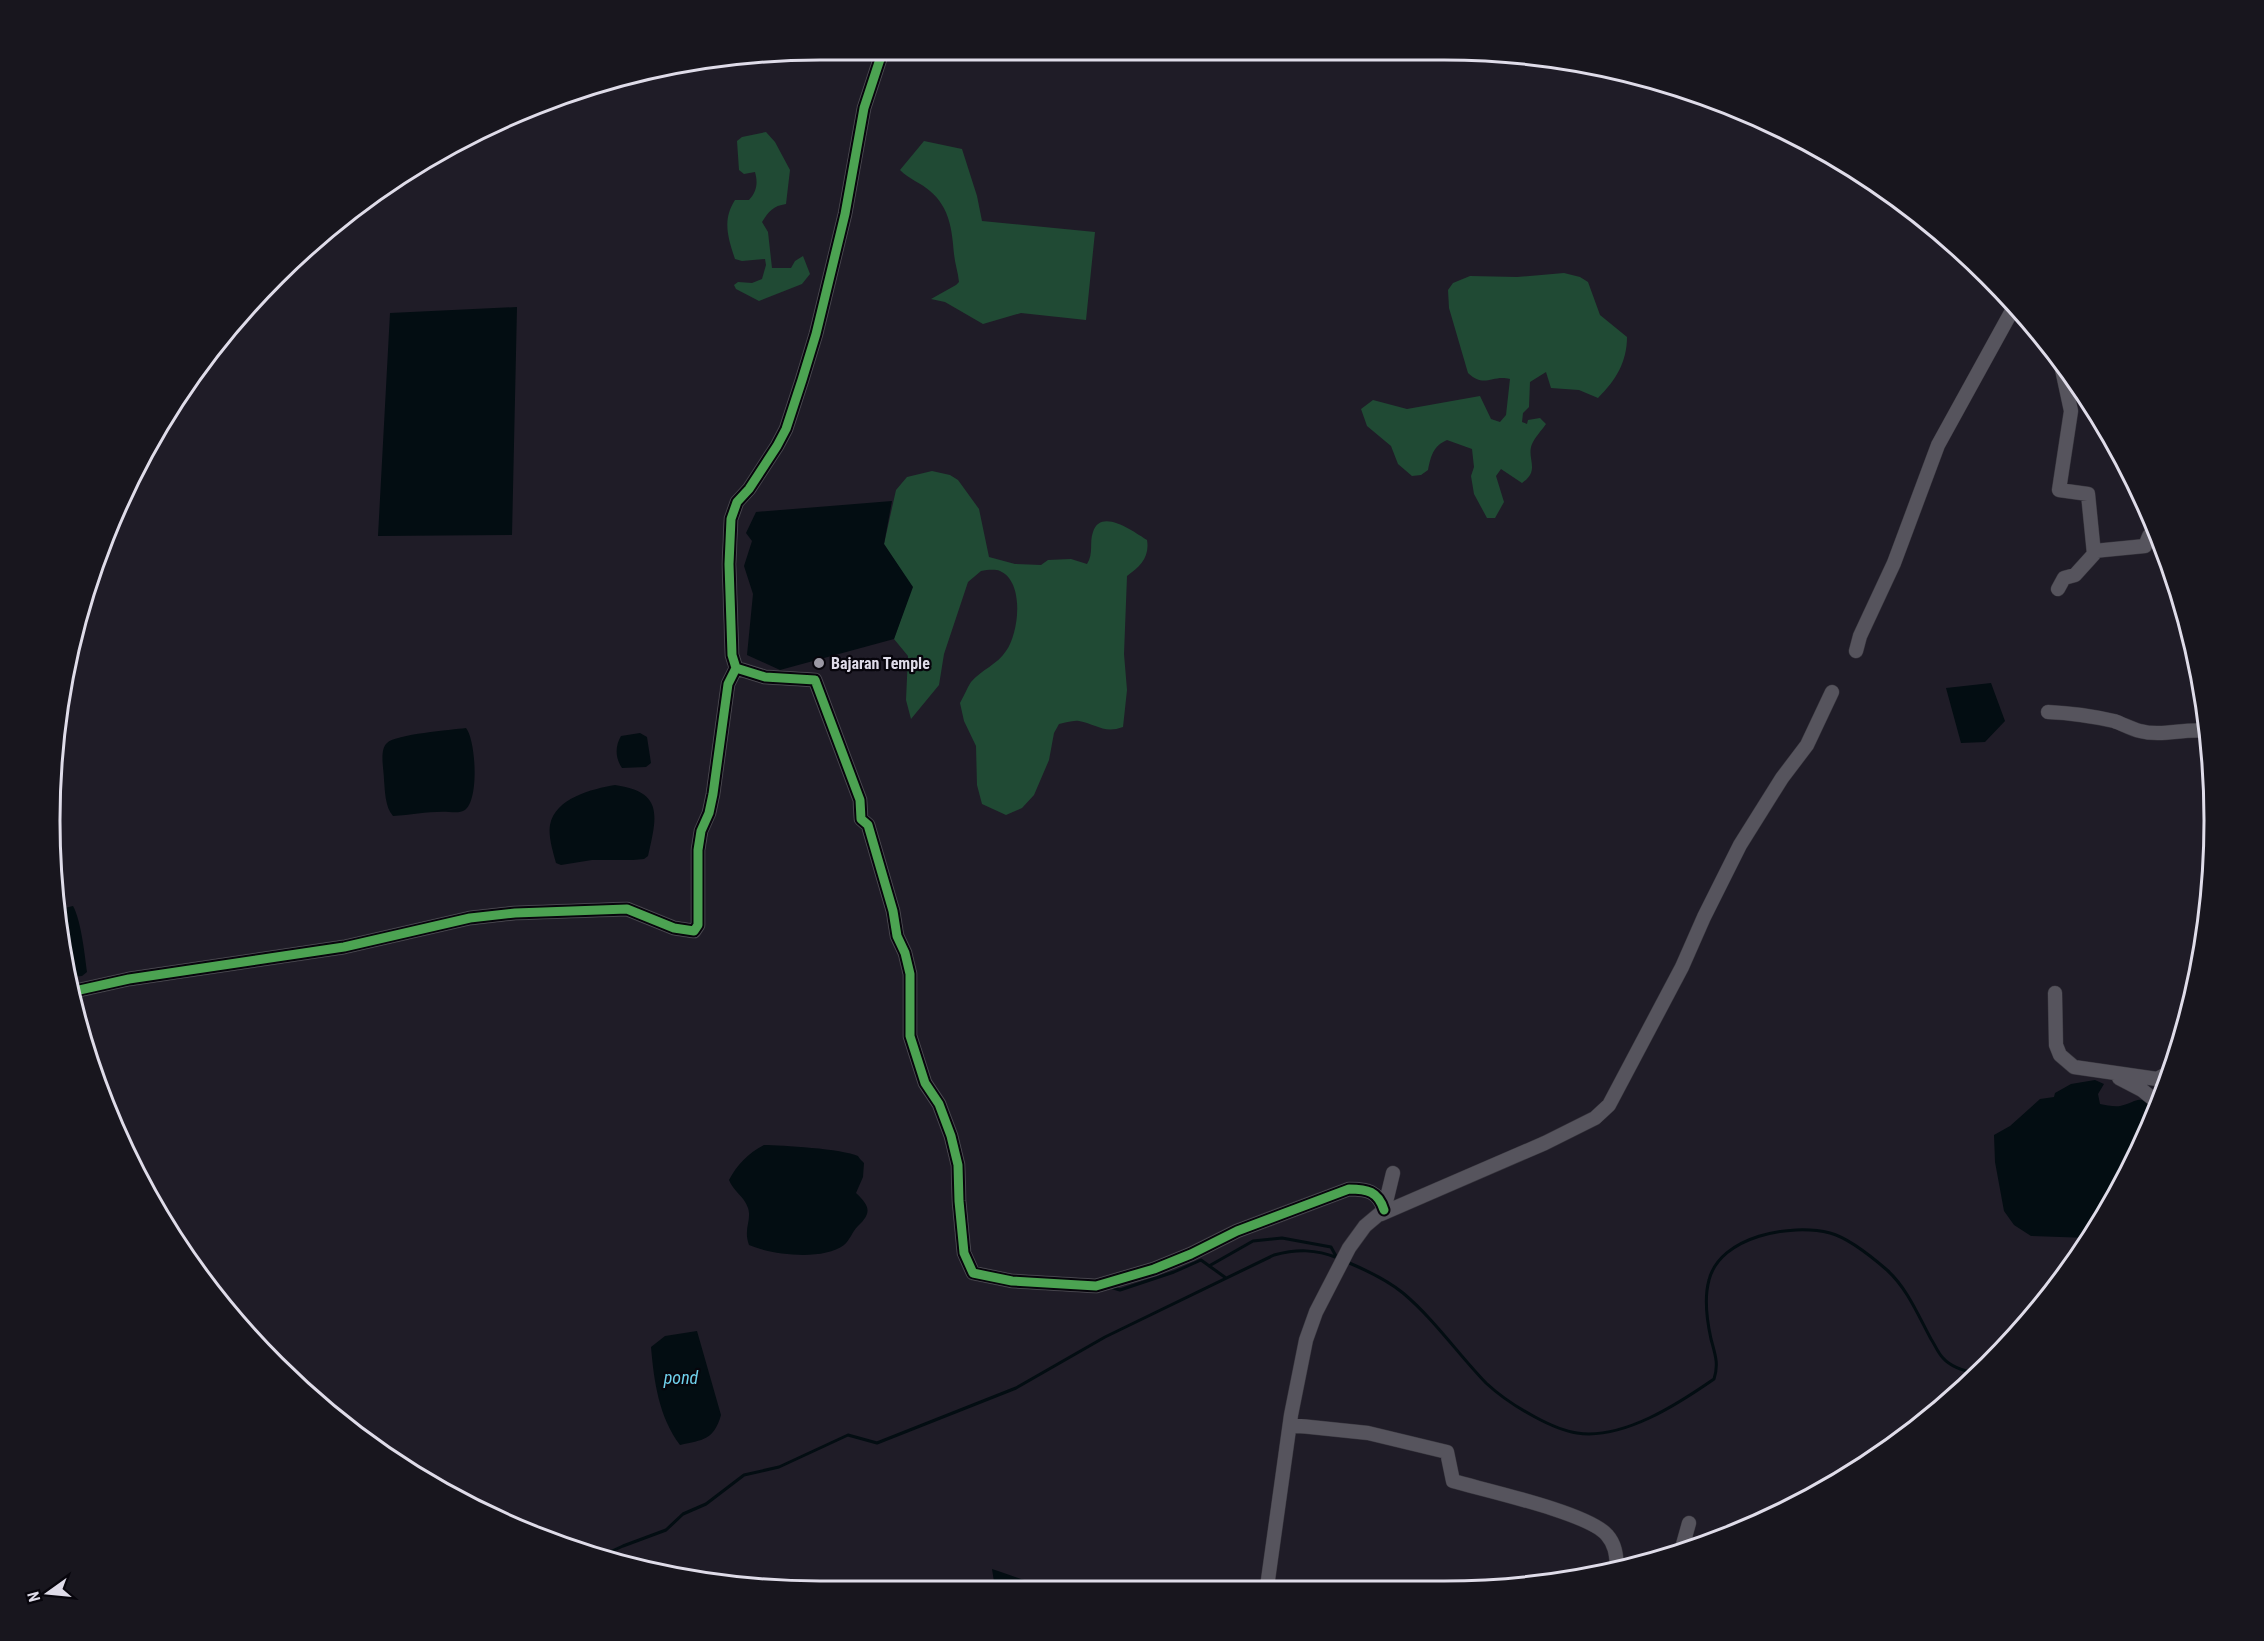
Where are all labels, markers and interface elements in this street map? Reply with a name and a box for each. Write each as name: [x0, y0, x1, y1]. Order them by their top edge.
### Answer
place label: Bajaran Temple: [831, 654, 930, 673]
marker: Bajaran Temple: [812, 656, 826, 670]
water label: pond: [663, 1367, 699, 1388]
north arrow: [18, 1563, 78, 1623]
text: N: [24, 1590, 44, 1604]

